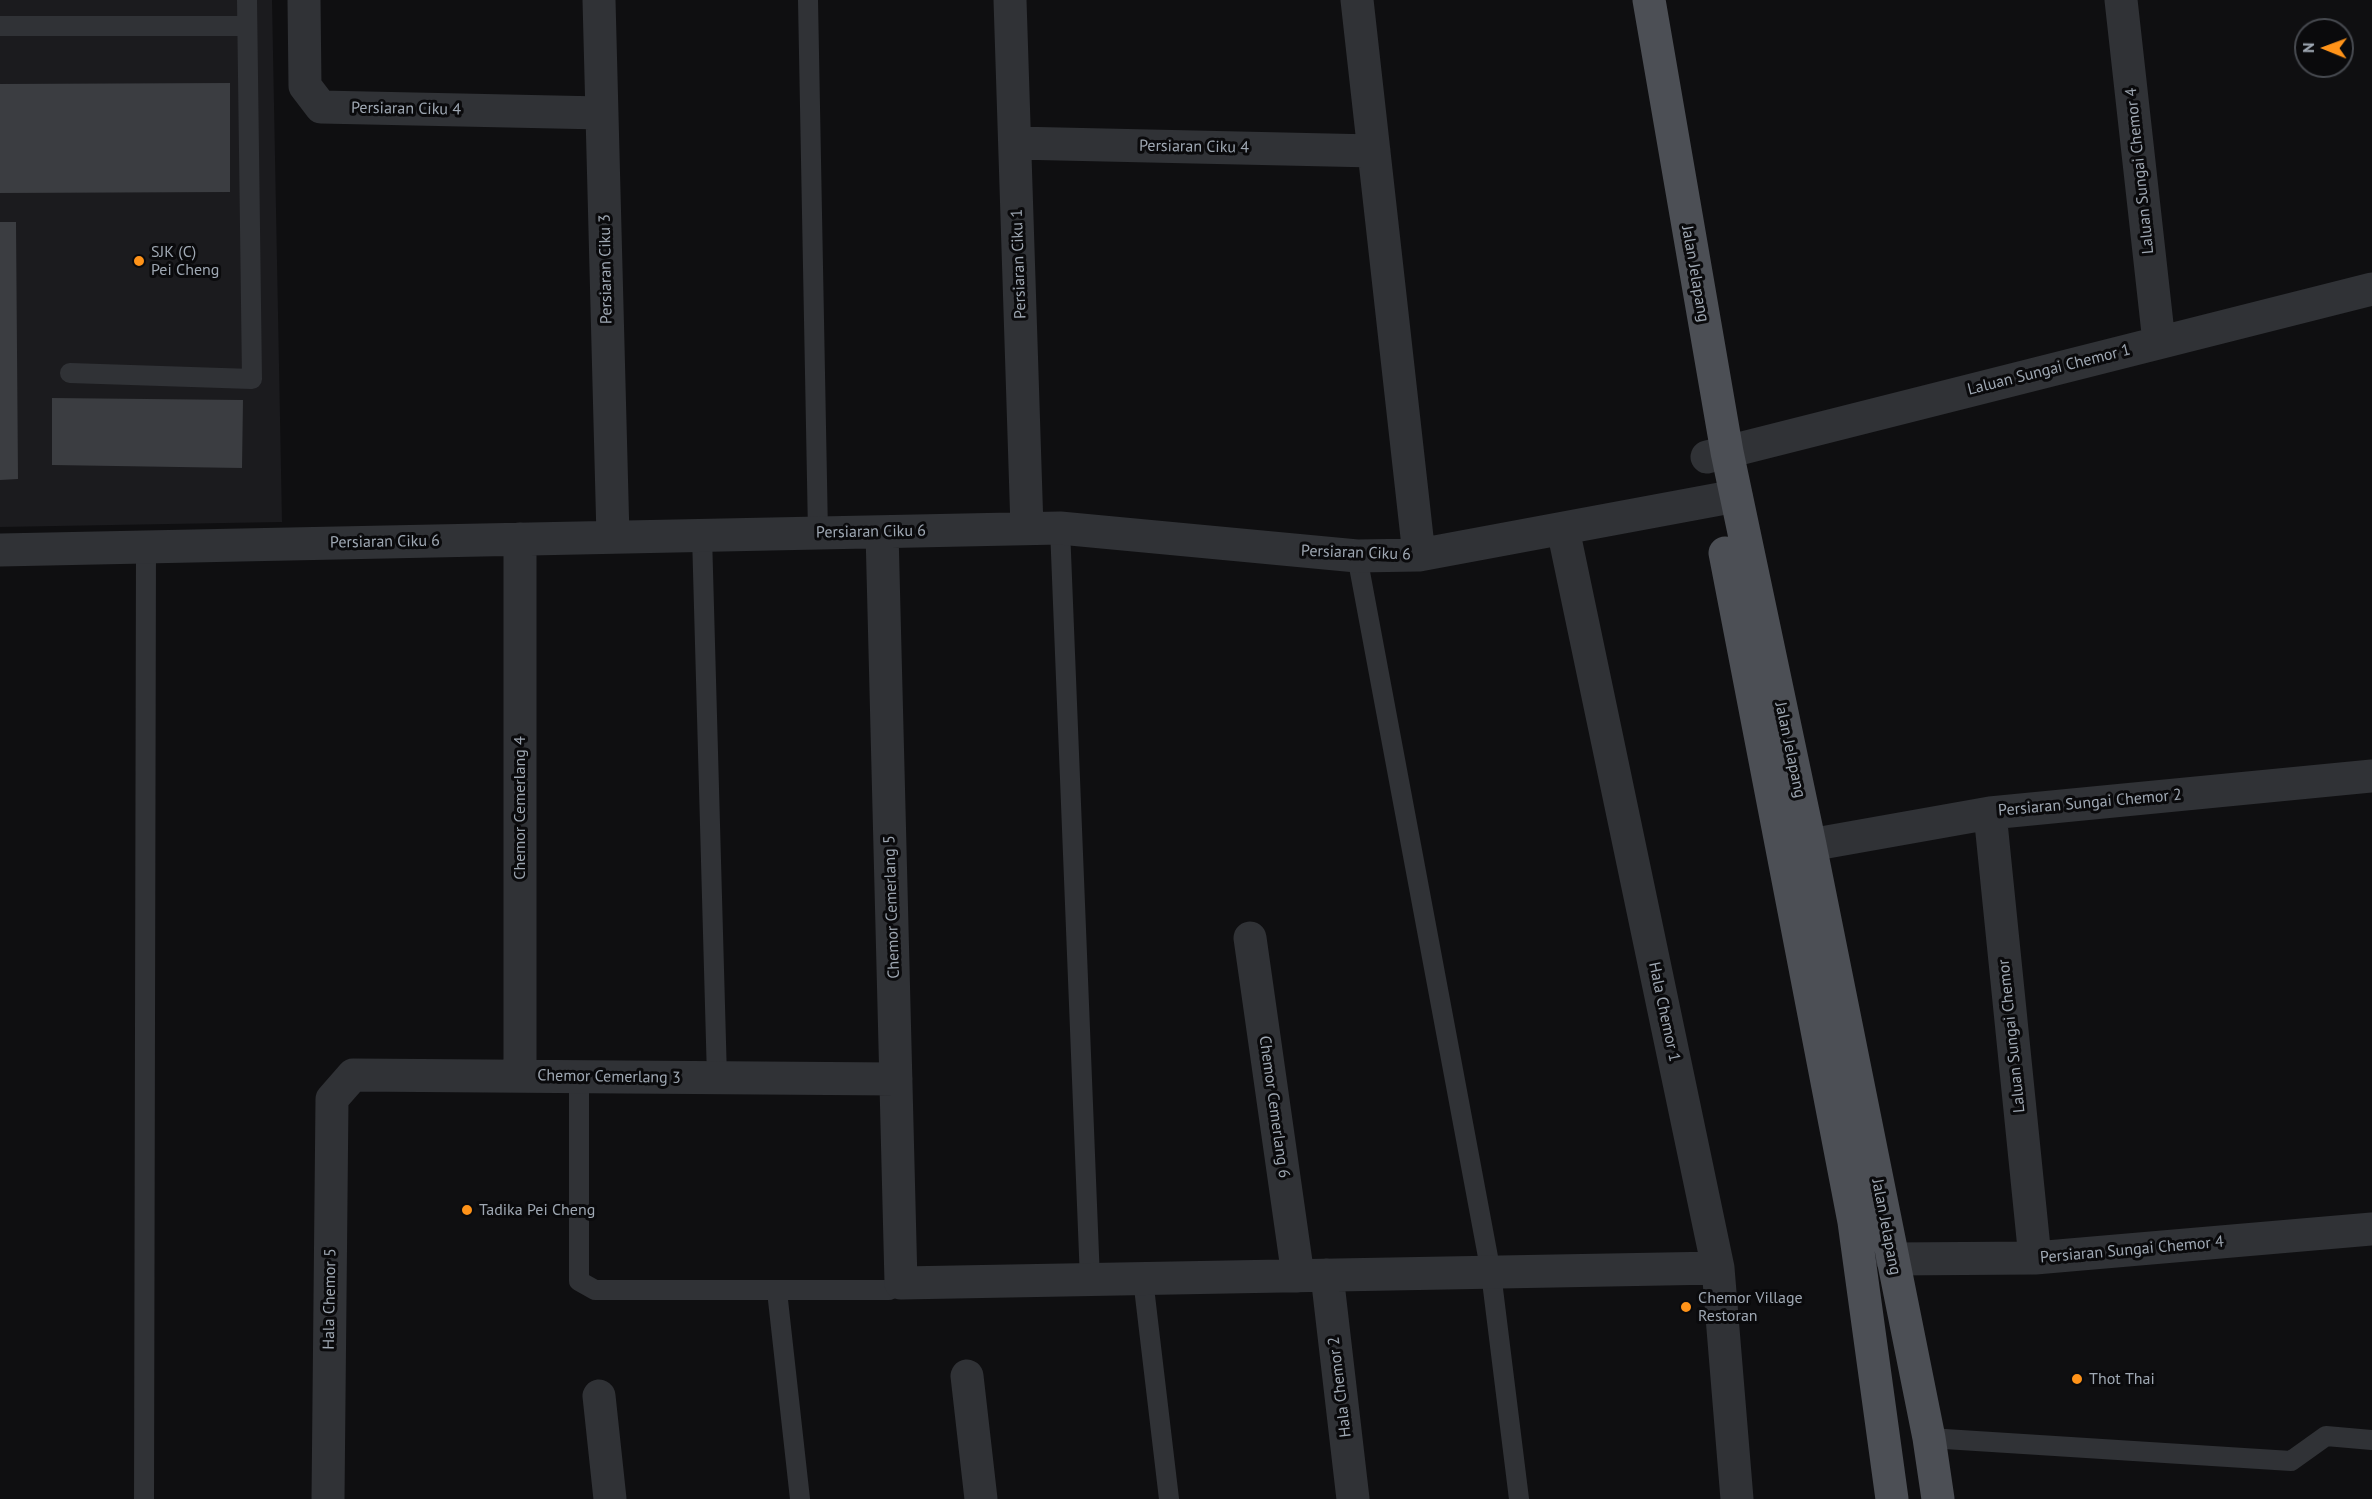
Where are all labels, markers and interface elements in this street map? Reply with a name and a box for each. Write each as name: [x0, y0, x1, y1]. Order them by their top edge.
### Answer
north arrow: [2294, 18, 2354, 78]
text: N: [2298, 42, 2318, 53]
street label: Laluan Sungai Chemor 4: [2122, 87, 2158, 255]
street label: Persiaran Ciku 4: [351, 98, 461, 120]
street label: Persiaran Ciku 4: [1139, 136, 1249, 158]
street label: Persiaran Ciku 1: [1007, 209, 1031, 319]
street label: Persiaran Ciku 3: [595, 214, 617, 324]
street label: Jalan Jelapang: [1677, 224, 1713, 324]
place label: SJK (C) Pei Cheng: [151, 242, 219, 280]
marker: SJK (C) Pei Cheng: [132, 254, 146, 268]
street label: Laluan Sungai Chemor 1: [1966, 340, 2132, 400]
street label: Persiaran Ciku 6: [816, 521, 926, 543]
street label: Persiaran Ciku 6: [330, 531, 440, 553]
street label: Persiaran Ciku 6: [1301, 541, 1411, 565]
street label: Jalan Jelapang: [1770, 700, 1810, 800]
street label: Chemor Cemerlang 4: [510, 736, 530, 880]
street label: Persiaran Sungai Chemor 2: [1997, 785, 2183, 821]
street label: Chemor Cemerlang 5: [880, 835, 904, 979]
street label: Laluan Sungai Chemor: [1994, 958, 2030, 1114]
street label: Hala Chemor 1: [1644, 960, 1684, 1064]
street label: Chemor Cemerlang 6: [1255, 1035, 1293, 1179]
street label: Chemor Cemerlang 3: [537, 1066, 681, 1088]
street label: Jalan Jelapang: [1867, 1177, 1905, 1277]
place label: Tadika Pei Cheng: [479, 1200, 595, 1220]
marker: Tadika Pei Cheng: [460, 1203, 474, 1217]
street label: Persiaran Sungai Chemor 4: [2039, 1232, 2225, 1268]
street label: Hala Chemor 5: [320, 1248, 340, 1350]
place label: Chemor Village Restoran: [1698, 1288, 1803, 1326]
marker: Chemor Village Restoran: [1679, 1300, 1693, 1314]
street label: Hala Chemor 2: [1324, 1335, 1356, 1439]
place label: Thot Thai: [2089, 1369, 2155, 1389]
marker: Thot Thai: [2070, 1372, 2084, 1386]

